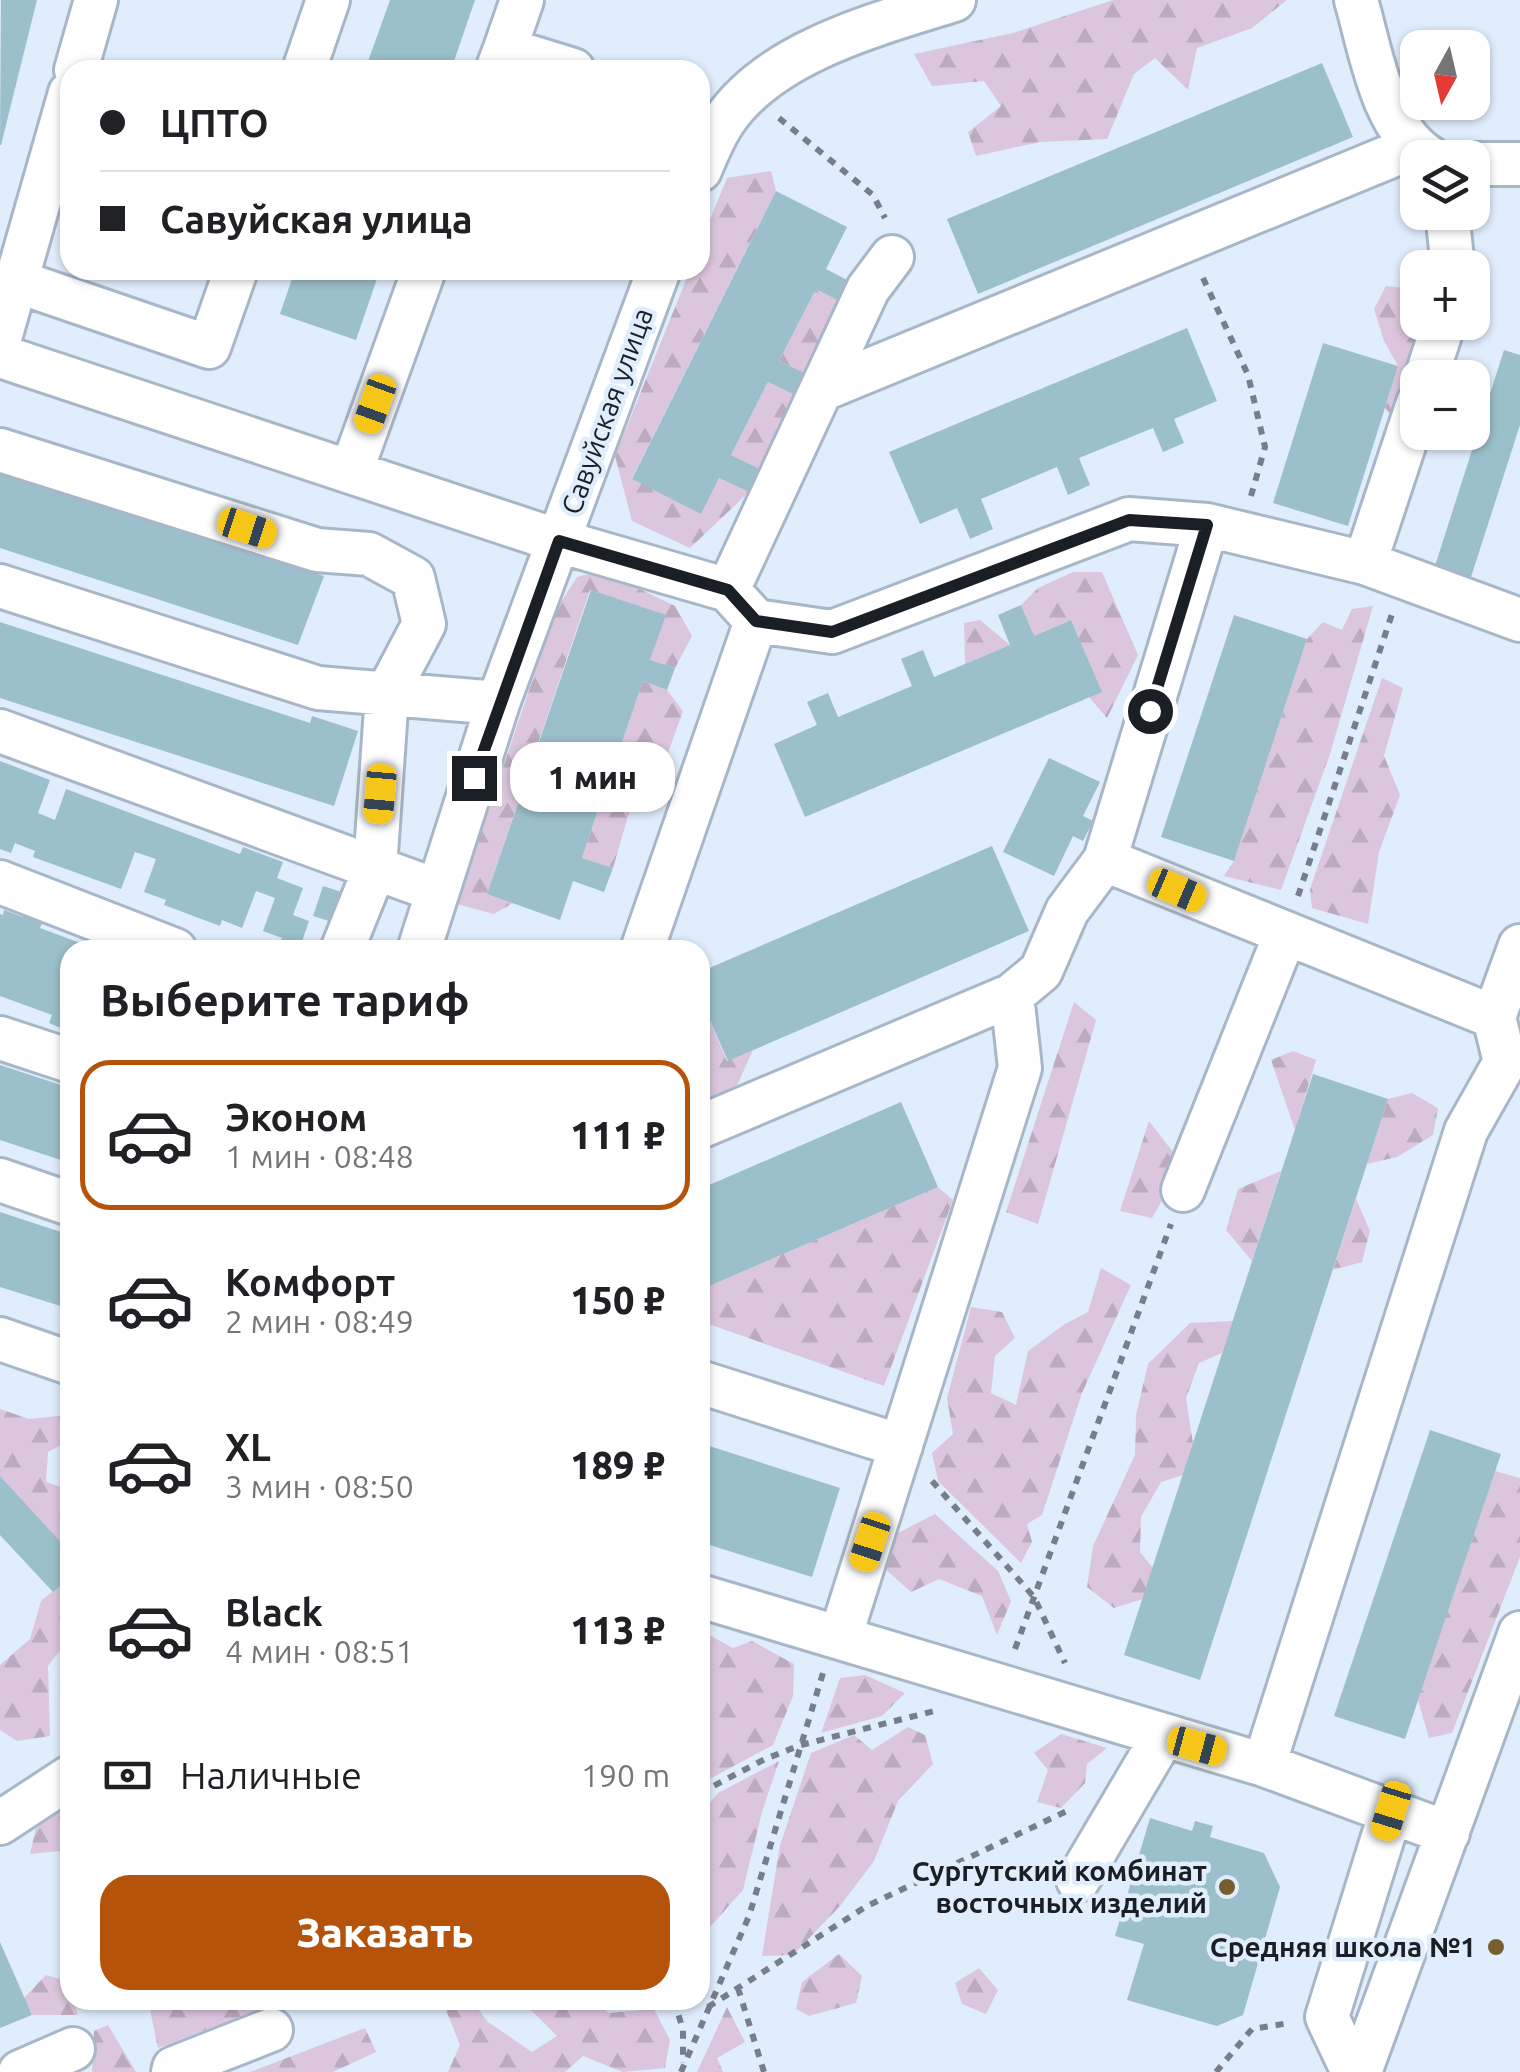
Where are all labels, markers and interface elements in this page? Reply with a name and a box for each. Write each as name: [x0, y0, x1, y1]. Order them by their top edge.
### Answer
north arrow: [1400, 30, 1490, 120]
map controls: [1400, 30, 1490, 450]
text: ЦПТО: [160, 102, 269, 144]
button: layers: [1400, 140, 1490, 230]
text: Савуйская улица: [160, 198, 473, 240]
button: +: [1400, 250, 1490, 340]
street label: Савуйская улица: [555, 304, 658, 518]
button: −: [1400, 360, 1490, 450]
car: [351, 371, 399, 437]
car: [214, 504, 280, 552]
route start: [1128, 689, 1173, 734]
callout: 1 мин: [509, 743, 674, 813]
route end: [452, 756, 497, 801]
text: 1 мин: [548, 759, 637, 795]
car: [362, 763, 398, 825]
car: [1144, 864, 1210, 916]
text: Выберите тариф: [100, 974, 470, 1025]
icon: car: [105, 1090, 195, 1180]
text: Эконом: [225, 1096, 367, 1138]
text: 111 ₽: [570, 1114, 665, 1156]
text: 1 мин · 08:48: [225, 1138, 414, 1174]
icon: car: [105, 1255, 195, 1345]
text: Комфорт: [225, 1261, 395, 1303]
text: 150 ₽: [570, 1279, 665, 1321]
text: 2 мин · 08:49: [225, 1303, 414, 1339]
icon: car: [105, 1420, 195, 1510]
text: XL: [225, 1426, 271, 1468]
text: 189 ₽: [570, 1444, 665, 1486]
text: 3 мин · 08:50: [225, 1468, 414, 1504]
car: [846, 1509, 894, 1575]
icon: car: [105, 1585, 195, 1675]
text: Black: [225, 1591, 323, 1633]
text: 113 ₽: [570, 1609, 665, 1651]
text: 4 мин · 08:51: [225, 1633, 414, 1669]
car: [1164, 1724, 1230, 1768]
icon: cash: [100, 1748, 155, 1803]
text: Наличные: [180, 1754, 362, 1796]
text: 190 m: [581, 1757, 670, 1793]
car: [1368, 1778, 1414, 1844]
place label: Сургутский комбинат восточных изделий: [912, 1855, 1207, 1918]
button: Заказать: [100, 1875, 670, 1990]
marker: Сургутский комбинат восточных изделий: [1216, 1876, 1238, 1898]
place label: Средняя школа №1: [1210, 1931, 1476, 1962]
marker: Средняя школа №1: [1485, 1936, 1507, 1958]

